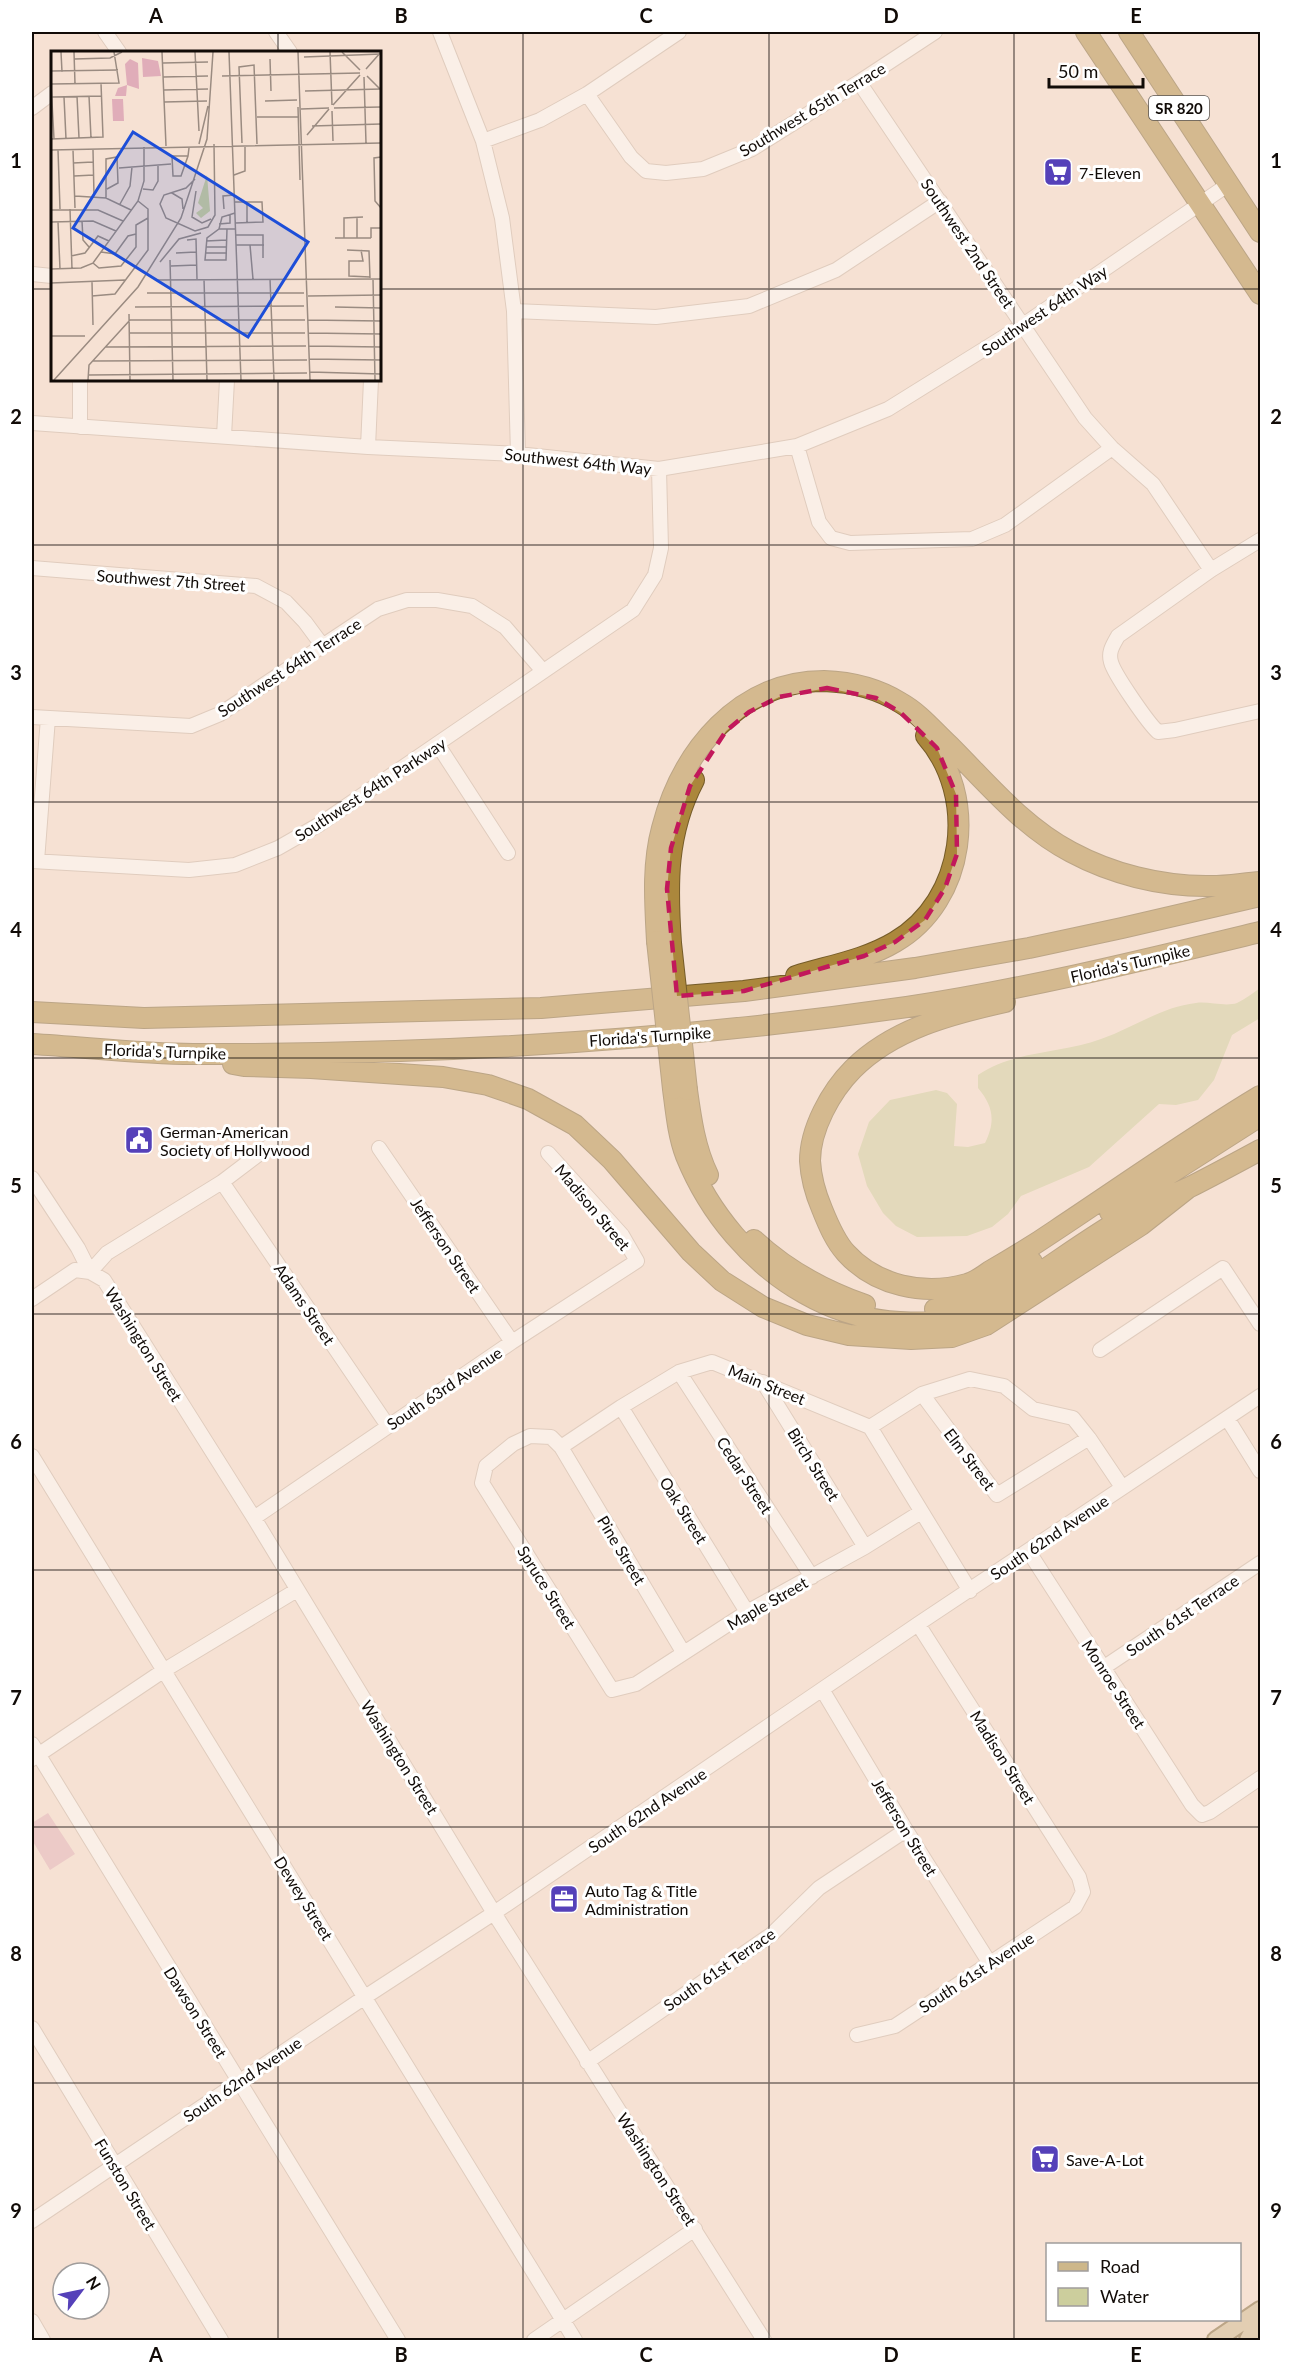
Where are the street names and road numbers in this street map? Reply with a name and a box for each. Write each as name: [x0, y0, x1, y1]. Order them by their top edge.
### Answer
street label: Southwest 65th Terrace: [735, 58, 889, 160]
road number: SR 820: [1149, 96, 1209, 120]
street label: Southwest 2nd Street: [918, 175, 1019, 312]
street label: Southwest 64th Way: [977, 260, 1111, 359]
street label: Southwest 64th Way: [504, 444, 653, 478]
street label: Southwest 7th Street: [96, 565, 246, 595]
street label: Southwest 64th Terrace: [214, 614, 364, 720]
street label: Southwest 64th Parkway: [291, 733, 450, 845]
street label: Florida's Turnpike: [1068, 940, 1192, 986]
street label: Florida's Turnpike: [588, 1022, 712, 1050]
street label: Florida's Turnpike: [104, 1039, 226, 1063]
street label: Madison Street: [551, 1160, 635, 1254]
street label: Jefferson Street: [407, 1194, 485, 1296]
street label: Adams Street: [271, 1260, 339, 1348]
street label: Washington Street: [101, 1284, 187, 1405]
street label: South 63rd Avenue: [383, 1342, 505, 1434]
street label: Main Street: [726, 1360, 809, 1408]
street label: Birch Street: [784, 1424, 844, 1504]
street label: Elm Street: [941, 1424, 1000, 1494]
street label: Cedar Street: [713, 1433, 777, 1517]
street label: Oak Street: [656, 1473, 712, 1547]
street label: South 62nd Avenue: [986, 1490, 1112, 1584]
street label: Pine Street: [594, 1512, 650, 1588]
street label: Spruce Street: [514, 1542, 580, 1632]
street label: South 61st Terrace: [1122, 1570, 1242, 1660]
street label: Maple Street: [723, 1572, 811, 1634]
street label: Monroe Street: [1078, 1636, 1150, 1732]
street label: Washington Street: [357, 1697, 443, 1818]
street label: Madison Street: [967, 1707, 1039, 1807]
street label: South 62nd Avenue: [584, 1763, 710, 1857]
street label: Jefferson Street: [868, 1775, 942, 1880]
street label: Dewey Street: [271, 1853, 337, 1944]
street label: South 61st Terrace: [660, 1923, 778, 2015]
street label: South 61st Avenue: [915, 1928, 1037, 2016]
street label: Dawson Street: [161, 1963, 232, 2061]
street label: South 62nd Avenue: [179, 2032, 305, 2126]
street label: Washington Street: [613, 2109, 701, 2229]
street label: Funston Street: [91, 2135, 161, 2233]

